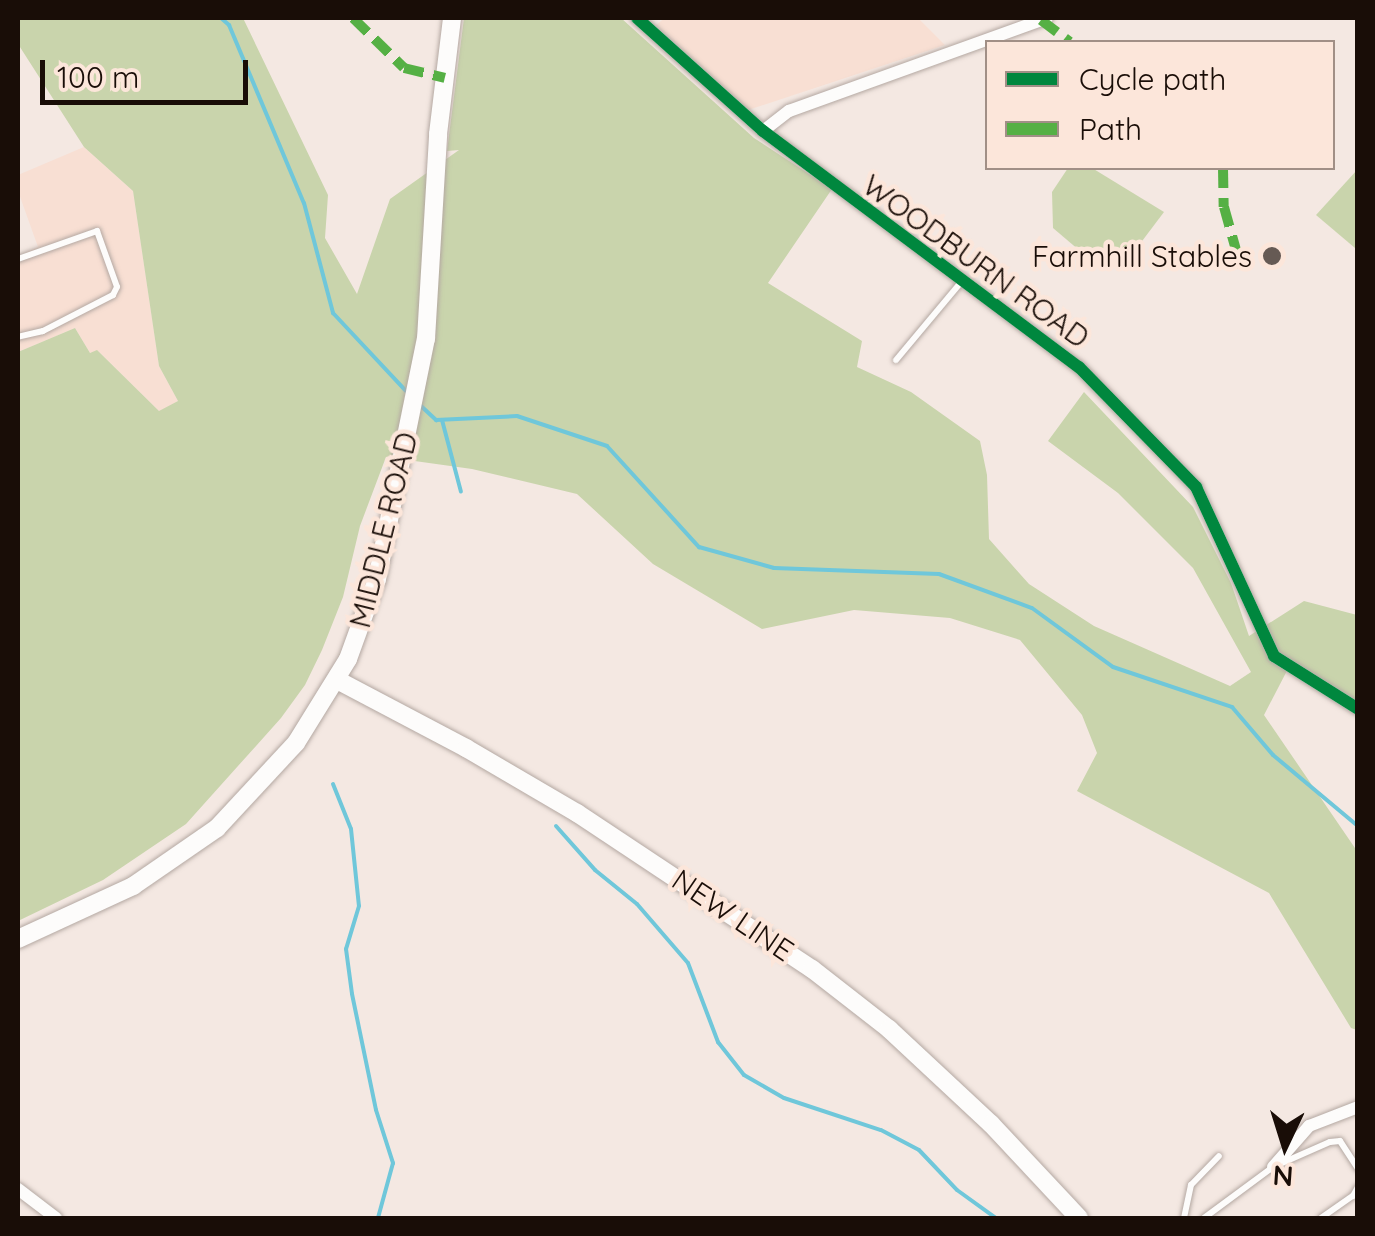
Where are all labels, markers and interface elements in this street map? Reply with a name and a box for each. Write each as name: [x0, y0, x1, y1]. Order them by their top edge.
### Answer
scale bar: [45, 40, 252, 102]
legend: [985, 40, 1335, 170]
text: 100 m: [57, 58, 139, 96]
text: Cycle path: [1079, 60, 1226, 98]
text: Path: [1079, 110, 1142, 148]
street label: WOODBURN ROAD: [856, 167, 1096, 355]
place label: Farmhill Stables: [1032, 238, 1252, 274]
marker: Farmhill Stables: [1261, 245, 1283, 267]
street label: MIDDLE ROAD: [341, 428, 425, 632]
street label: NEW LINE: [666, 861, 800, 969]
north arrow: [1235, 1096, 1335, 1196]
text: N: [1271, 1158, 1294, 1195]

